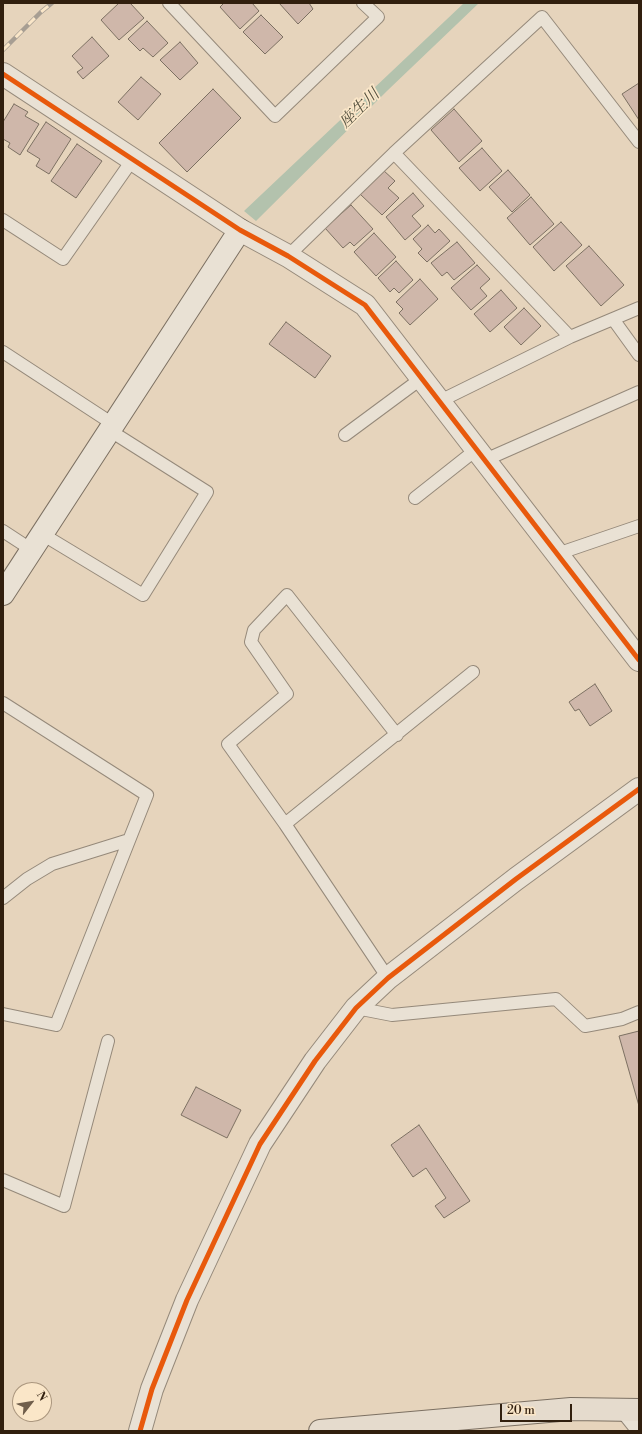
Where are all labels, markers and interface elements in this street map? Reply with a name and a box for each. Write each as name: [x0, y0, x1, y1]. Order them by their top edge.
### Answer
water label: 座生川: [336, 85, 384, 133]
north arrow: [12, 1382, 52, 1422]
text: N: [33, 1389, 50, 1404]
scale bar: [502, 1396, 574, 1422]
text: 20 m: [507, 1403, 535, 1418]

